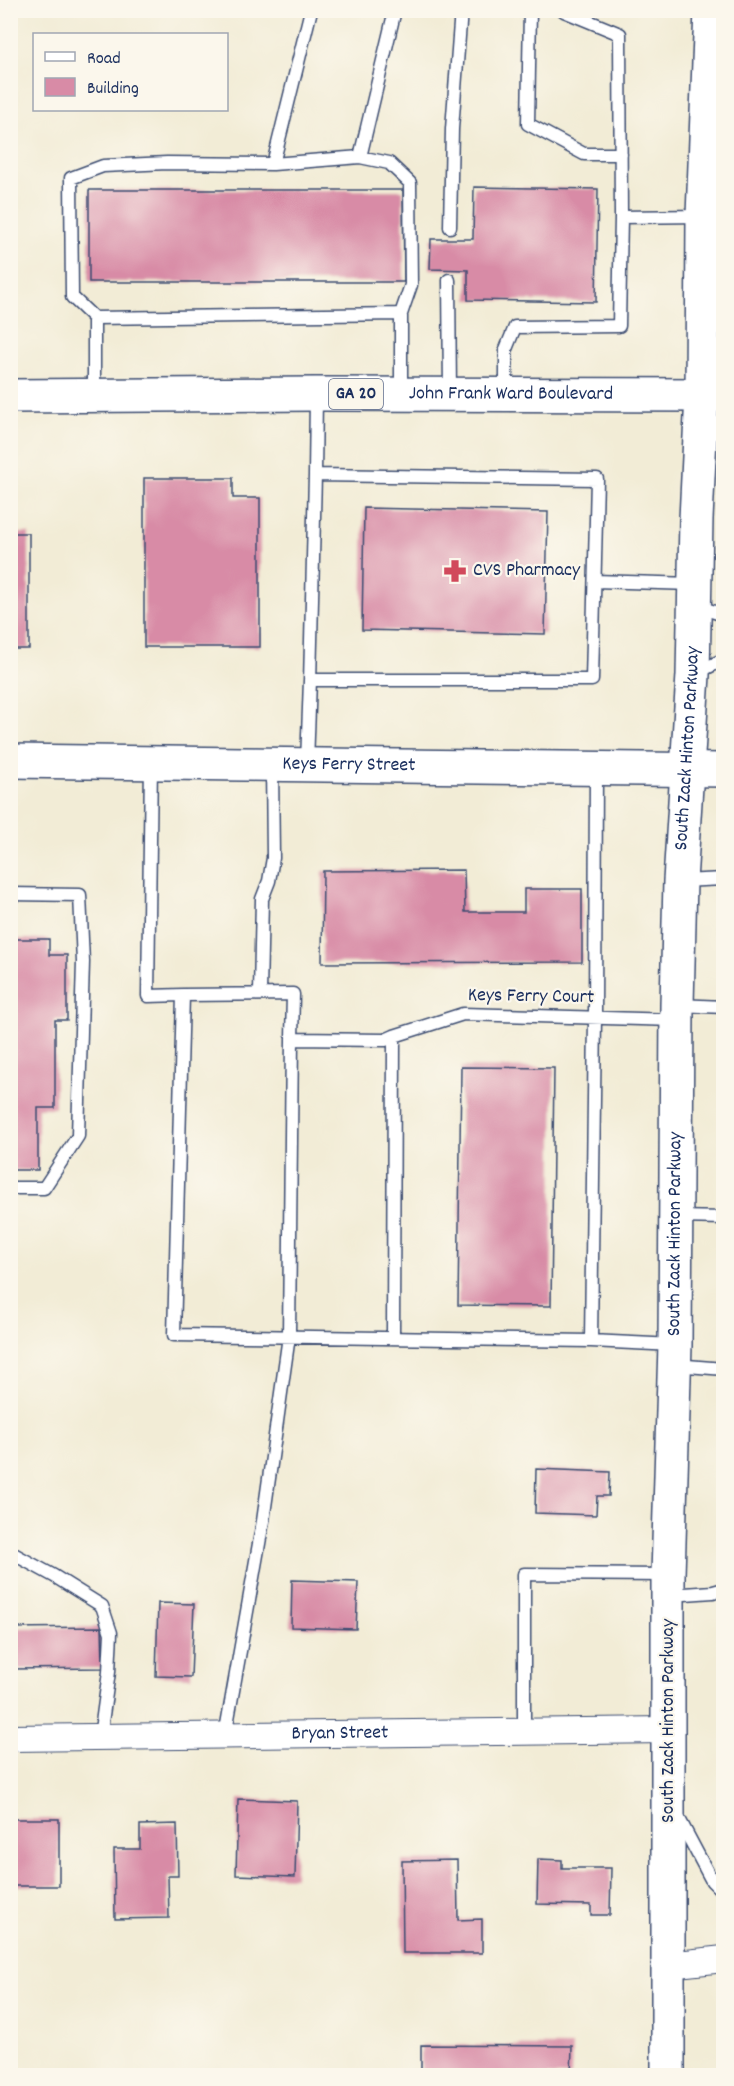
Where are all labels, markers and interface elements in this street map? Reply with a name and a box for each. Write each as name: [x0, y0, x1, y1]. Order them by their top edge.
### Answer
legend: [33, 33, 228, 111]
text: Road: [87, 47, 121, 72]
text: Building: [87, 77, 139, 102]
road number: GA 20: [329, 379, 383, 409]
street label: John Frank Ward Boulevard: [409, 380, 613, 409]
place label: CVS Pharmacy: [473, 557, 581, 585]
pharmacy icon: CVS Pharmacy: [442, 558, 468, 584]
street label: South Zack Hinton Parkway: [668, 645, 708, 851]
street label: Keys Ferry Street: [282, 750, 416, 780]
street label: Keys Ferry Court: [467, 982, 595, 1012]
street label: South Zack Hinton Parkway: [661, 1131, 690, 1336]
street label: South Zack Hinton Parkway: [655, 1618, 683, 1823]
street label: Bryan Street: [291, 1719, 389, 1749]

